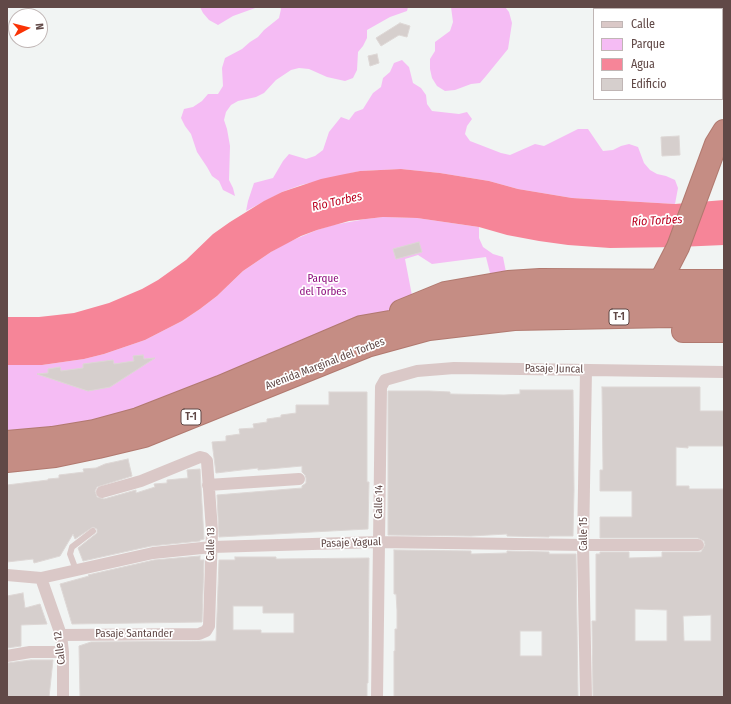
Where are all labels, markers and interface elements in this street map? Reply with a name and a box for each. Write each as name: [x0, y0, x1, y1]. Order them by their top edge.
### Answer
north arrow: [8, 8, 48, 48]
legend: [593, 8, 723, 100]
text: Calle: [631, 17, 655, 31]
text: N: [33, 23, 46, 31]
text: Parque: [631, 37, 665, 51]
text: Agua: [631, 57, 655, 71]
text: Edificio: [631, 77, 667, 91]
water label: Río Torbes: [311, 189, 363, 215]
water label: Río Torbes: [631, 212, 683, 230]
park label: Parque del Torbes: [300, 272, 346, 298]
road number: T-1: [609, 309, 629, 325]
street label: Avenida Marginal del Torbes: [263, 335, 387, 393]
street label: Pasaje Juncal: [525, 362, 583, 376]
road number: T-1: [181, 409, 201, 425]
street label: Calle 14: [372, 485, 386, 519]
street label: Calle 15: [577, 517, 591, 551]
street label: Calle 13: [204, 527, 218, 561]
street label: Pasaje Yagual: [321, 535, 381, 551]
street label: Pasaje Santander: [95, 627, 173, 641]
street label: Calle 12: [51, 630, 69, 666]

